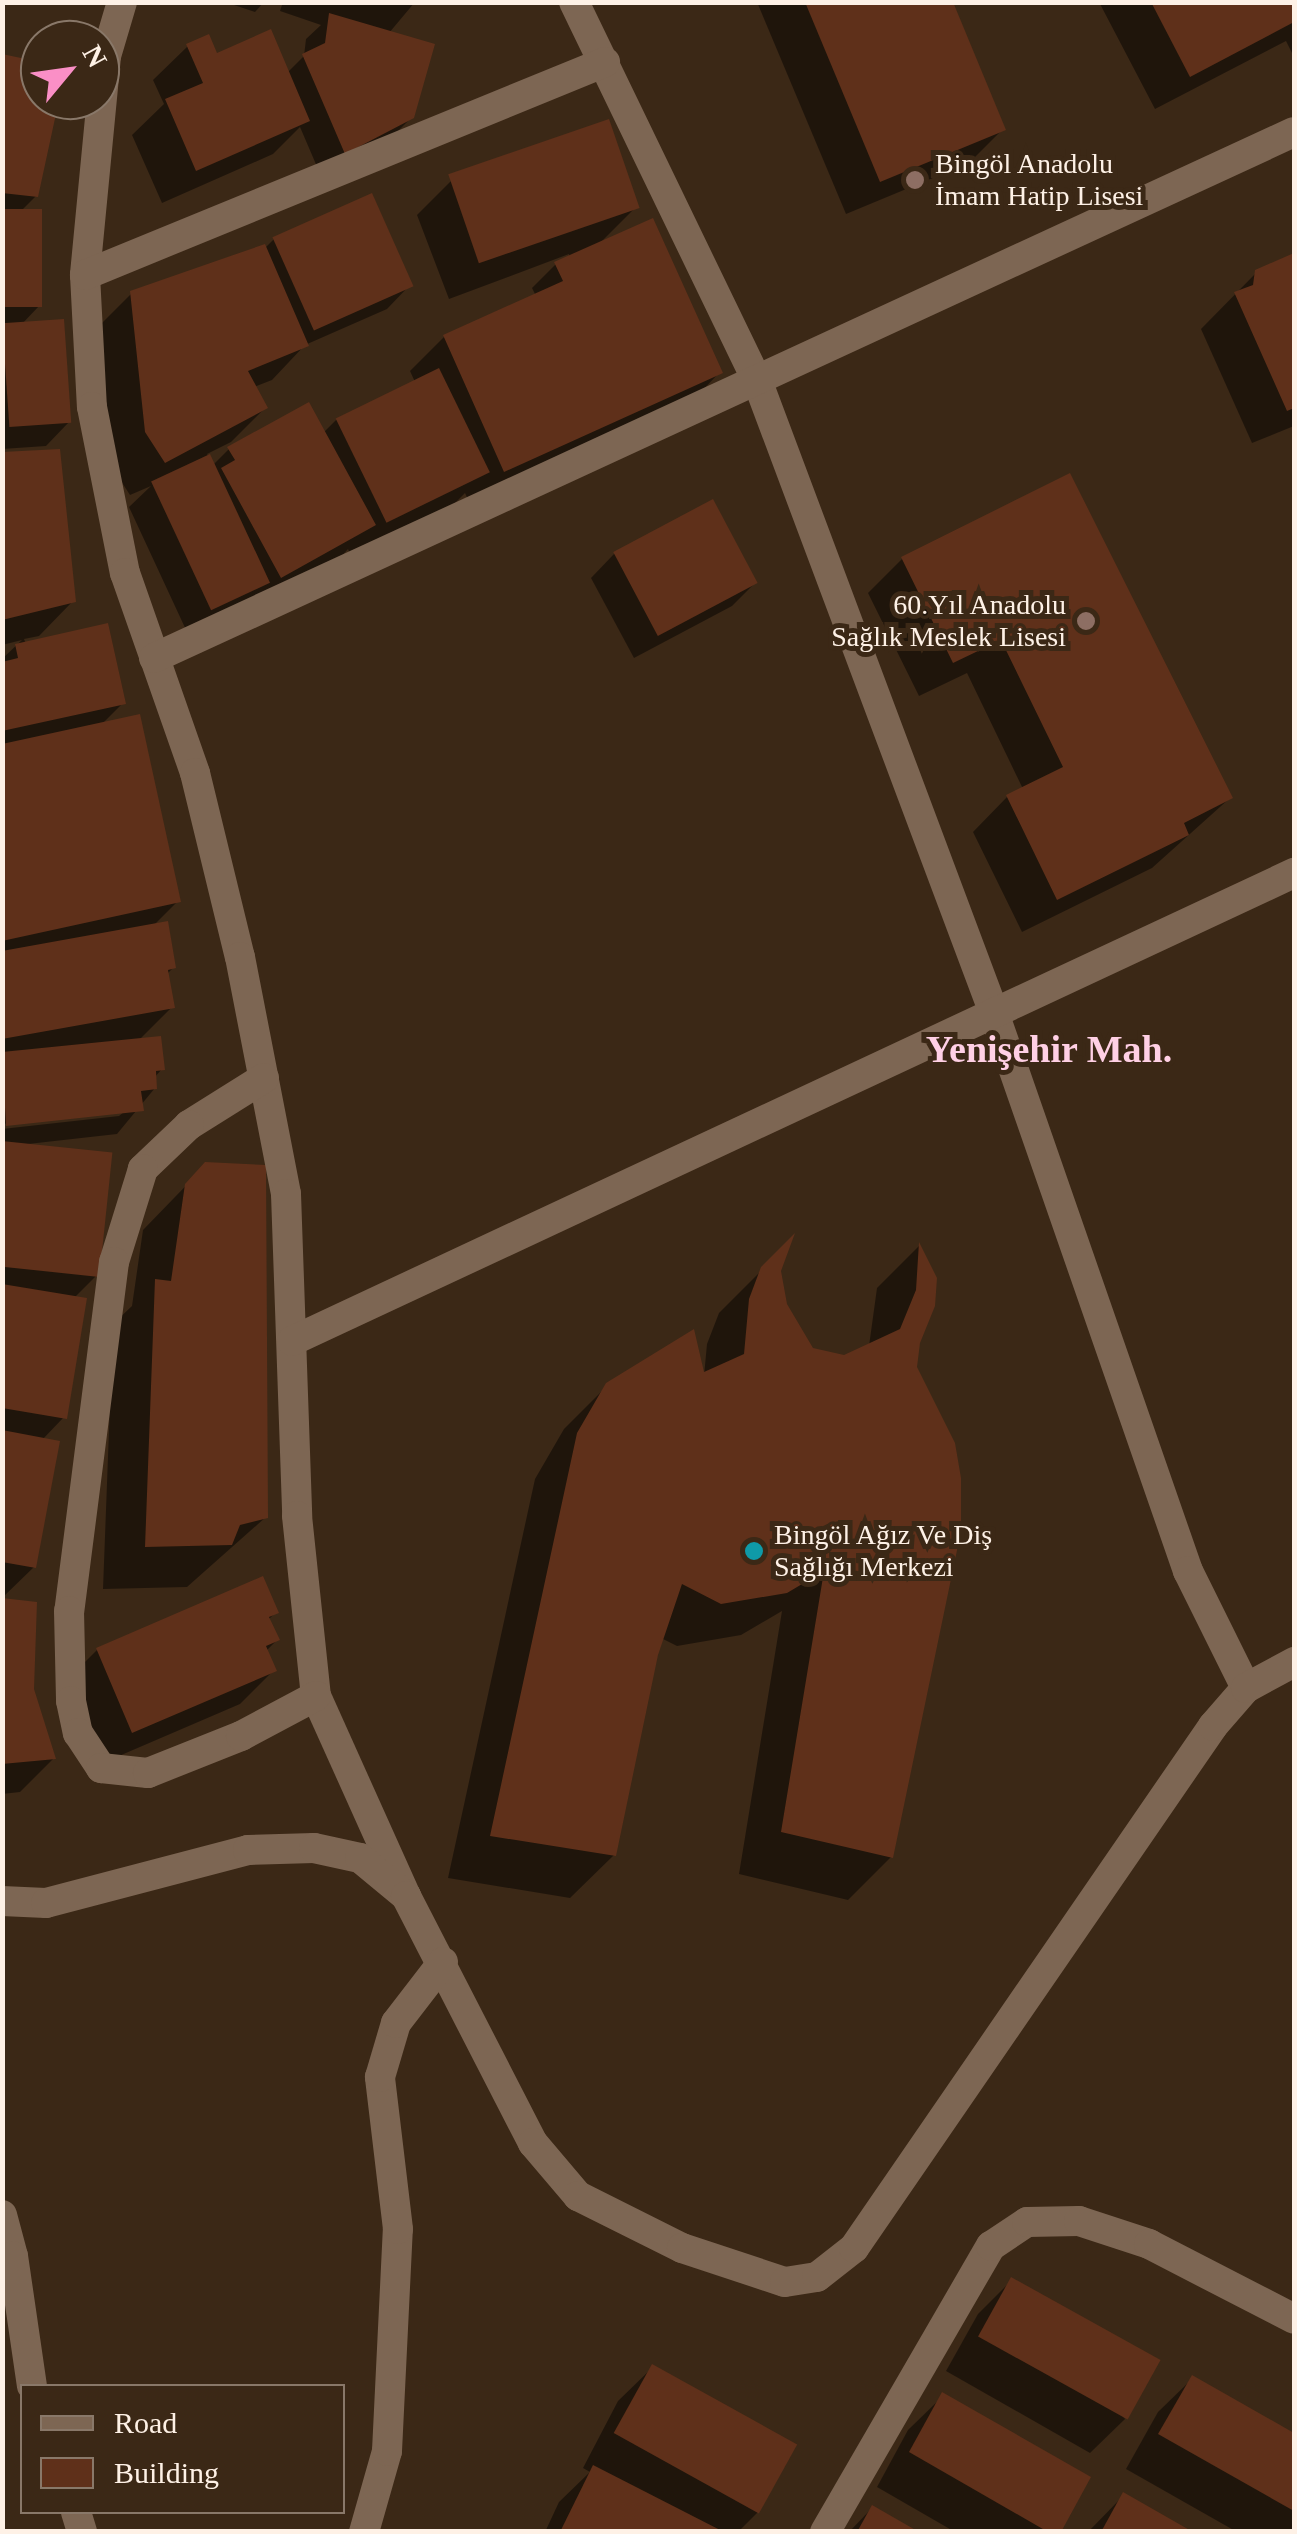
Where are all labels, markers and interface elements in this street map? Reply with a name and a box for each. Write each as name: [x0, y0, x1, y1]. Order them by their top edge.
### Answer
north arrow: [20, 20, 120, 120]
text: N: [76, 40, 113, 73]
place label: Bingöl Anadolu İmam Hatip Lisesi: [935, 147, 1143, 213]
marker: Bingöl Anadolu İmam Hatip Lisesi: [904, 169, 926, 191]
place label: 60.Yıl Anadolu Sağlık Meslek Lisesi: [831, 588, 1066, 654]
marker: 60.Yıl Anadolu Sağlık Meslek Lisesi: [1075, 610, 1097, 632]
district label: Yenişehir Mah.: [926, 1027, 1172, 1073]
place label: Bingöl Ağız Ve Diş Sağlığı Merkezi: [774, 1518, 994, 1584]
marker: Bingöl Ağız Ve Diş Sağlığı Merkezi: [743, 1540, 765, 1562]
legend: [20, 2384, 345, 2514]
text: Road: [114, 2406, 177, 2439]
text: Building: [114, 2456, 219, 2489]

